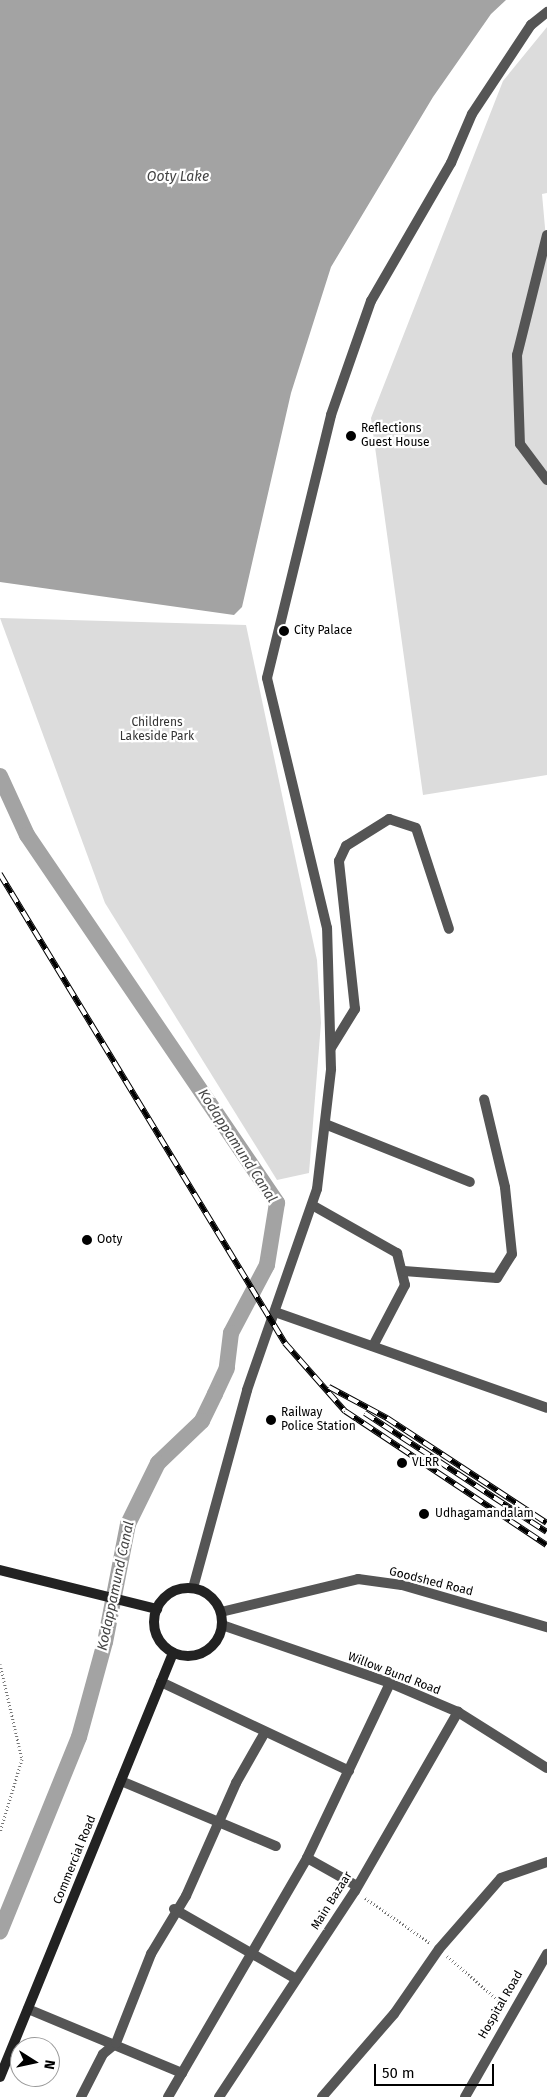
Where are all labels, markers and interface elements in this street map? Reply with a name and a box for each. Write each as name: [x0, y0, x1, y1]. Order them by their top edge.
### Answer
water label: Ooty Lake: [147, 169, 209, 185]
place label: Reflections Guest House: [361, 422, 430, 450]
marker: Reflections Guest House: [345, 430, 357, 442]
place label: City Palace: [294, 624, 352, 638]
marker: City Palace: [278, 625, 290, 637]
park label: Childrens Lakeside Park: [120, 716, 194, 744]
water label: Kodappamund Canal: [194, 1086, 280, 1206]
place label: Ooty: [97, 1233, 122, 1247]
marker: Ooty: [81, 1234, 93, 1246]
place label: Railway Police Station: [281, 1406, 356, 1434]
marker: Railway Police Station: [265, 1414, 277, 1426]
place label: VLRR: [412, 1456, 439, 1470]
marker: VLRR: [396, 1457, 408, 1469]
marker: Udhagamandalam: [417, 1507, 431, 1521]
place label: Udhagamandalam: [435, 1507, 534, 1521]
water label: Kodappamund Canal: [94, 1520, 138, 1652]
street label: Goodshed Road: [388, 1565, 474, 1599]
street label: Willow Bund Road: [345, 1650, 443, 1698]
street label: Commercial Road: [51, 1813, 99, 1907]
street label: Main Bazaar: [308, 1869, 356, 1933]
street label: Hospital Road: [476, 1968, 526, 2042]
north arrow: [10, 2037, 60, 2087]
scale bar: [377, 2054, 497, 2086]
text: N: [40, 2058, 58, 2071]
text: 50 m: [382, 2064, 415, 2082]

